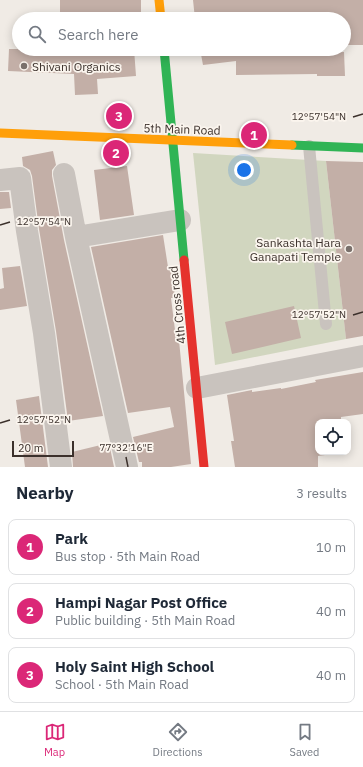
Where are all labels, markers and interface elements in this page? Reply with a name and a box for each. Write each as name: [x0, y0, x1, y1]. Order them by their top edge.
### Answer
search box: [12, 12, 351, 56]
icon: search: [26, 23, 48, 45]
text: Search here: [58, 25, 138, 44]
place label: Shivani Organics: [32, 59, 121, 74]
marker: Shivani Organics: [19, 61, 29, 71]
pin: 3: [106, 101, 132, 131]
text: 12°57'54"N: [292, 110, 346, 123]
street label: 5th Main Road: [143, 120, 221, 138]
pin: 1: [241, 120, 267, 150]
pin: 2: [103, 138, 129, 168]
your location: [234, 160, 254, 180]
text: 12°57'54"N: [17, 215, 71, 228]
place label: Sankashta Hara Ganapati Temple: [250, 235, 342, 264]
marker: Sankashta Hara Ganapati Temple: [344, 244, 354, 254]
street label: 4th Cross road: [165, 265, 189, 345]
text: 12°57'52"N: [292, 308, 346, 321]
text: 12°57'52"N: [17, 413, 71, 426]
map controls: [315, 419, 351, 455]
button: locate: [315, 419, 351, 455]
scale bar: [12, 439, 74, 458]
text: 20 m: [18, 441, 43, 455]
text: 77°32'16"E: [99, 441, 153, 454]
text: Nearby: [16, 482, 74, 504]
text: 3 results: [296, 485, 347, 502]
text: Park: [55, 529, 88, 548]
text: 1: [26, 539, 34, 556]
text: 10 m: [316, 539, 346, 556]
text: Bus stop · 5th Main Road: [55, 548, 200, 565]
text: Hampi Nagar Post Office: [55, 593, 227, 612]
text: 2: [26, 603, 34, 620]
text: 40 m: [316, 603, 346, 620]
text: Public building · 5th Main Road: [55, 612, 235, 629]
text: Holy Saint High School: [55, 657, 214, 676]
text: 3: [26, 667, 34, 684]
text: 40 m: [316, 667, 346, 684]
text: School · 5th Main Road: [55, 676, 189, 693]
tab: Map: [44, 721, 66, 759]
tab: Directions: [153, 721, 203, 759]
tab: Saved: [290, 721, 319, 759]

